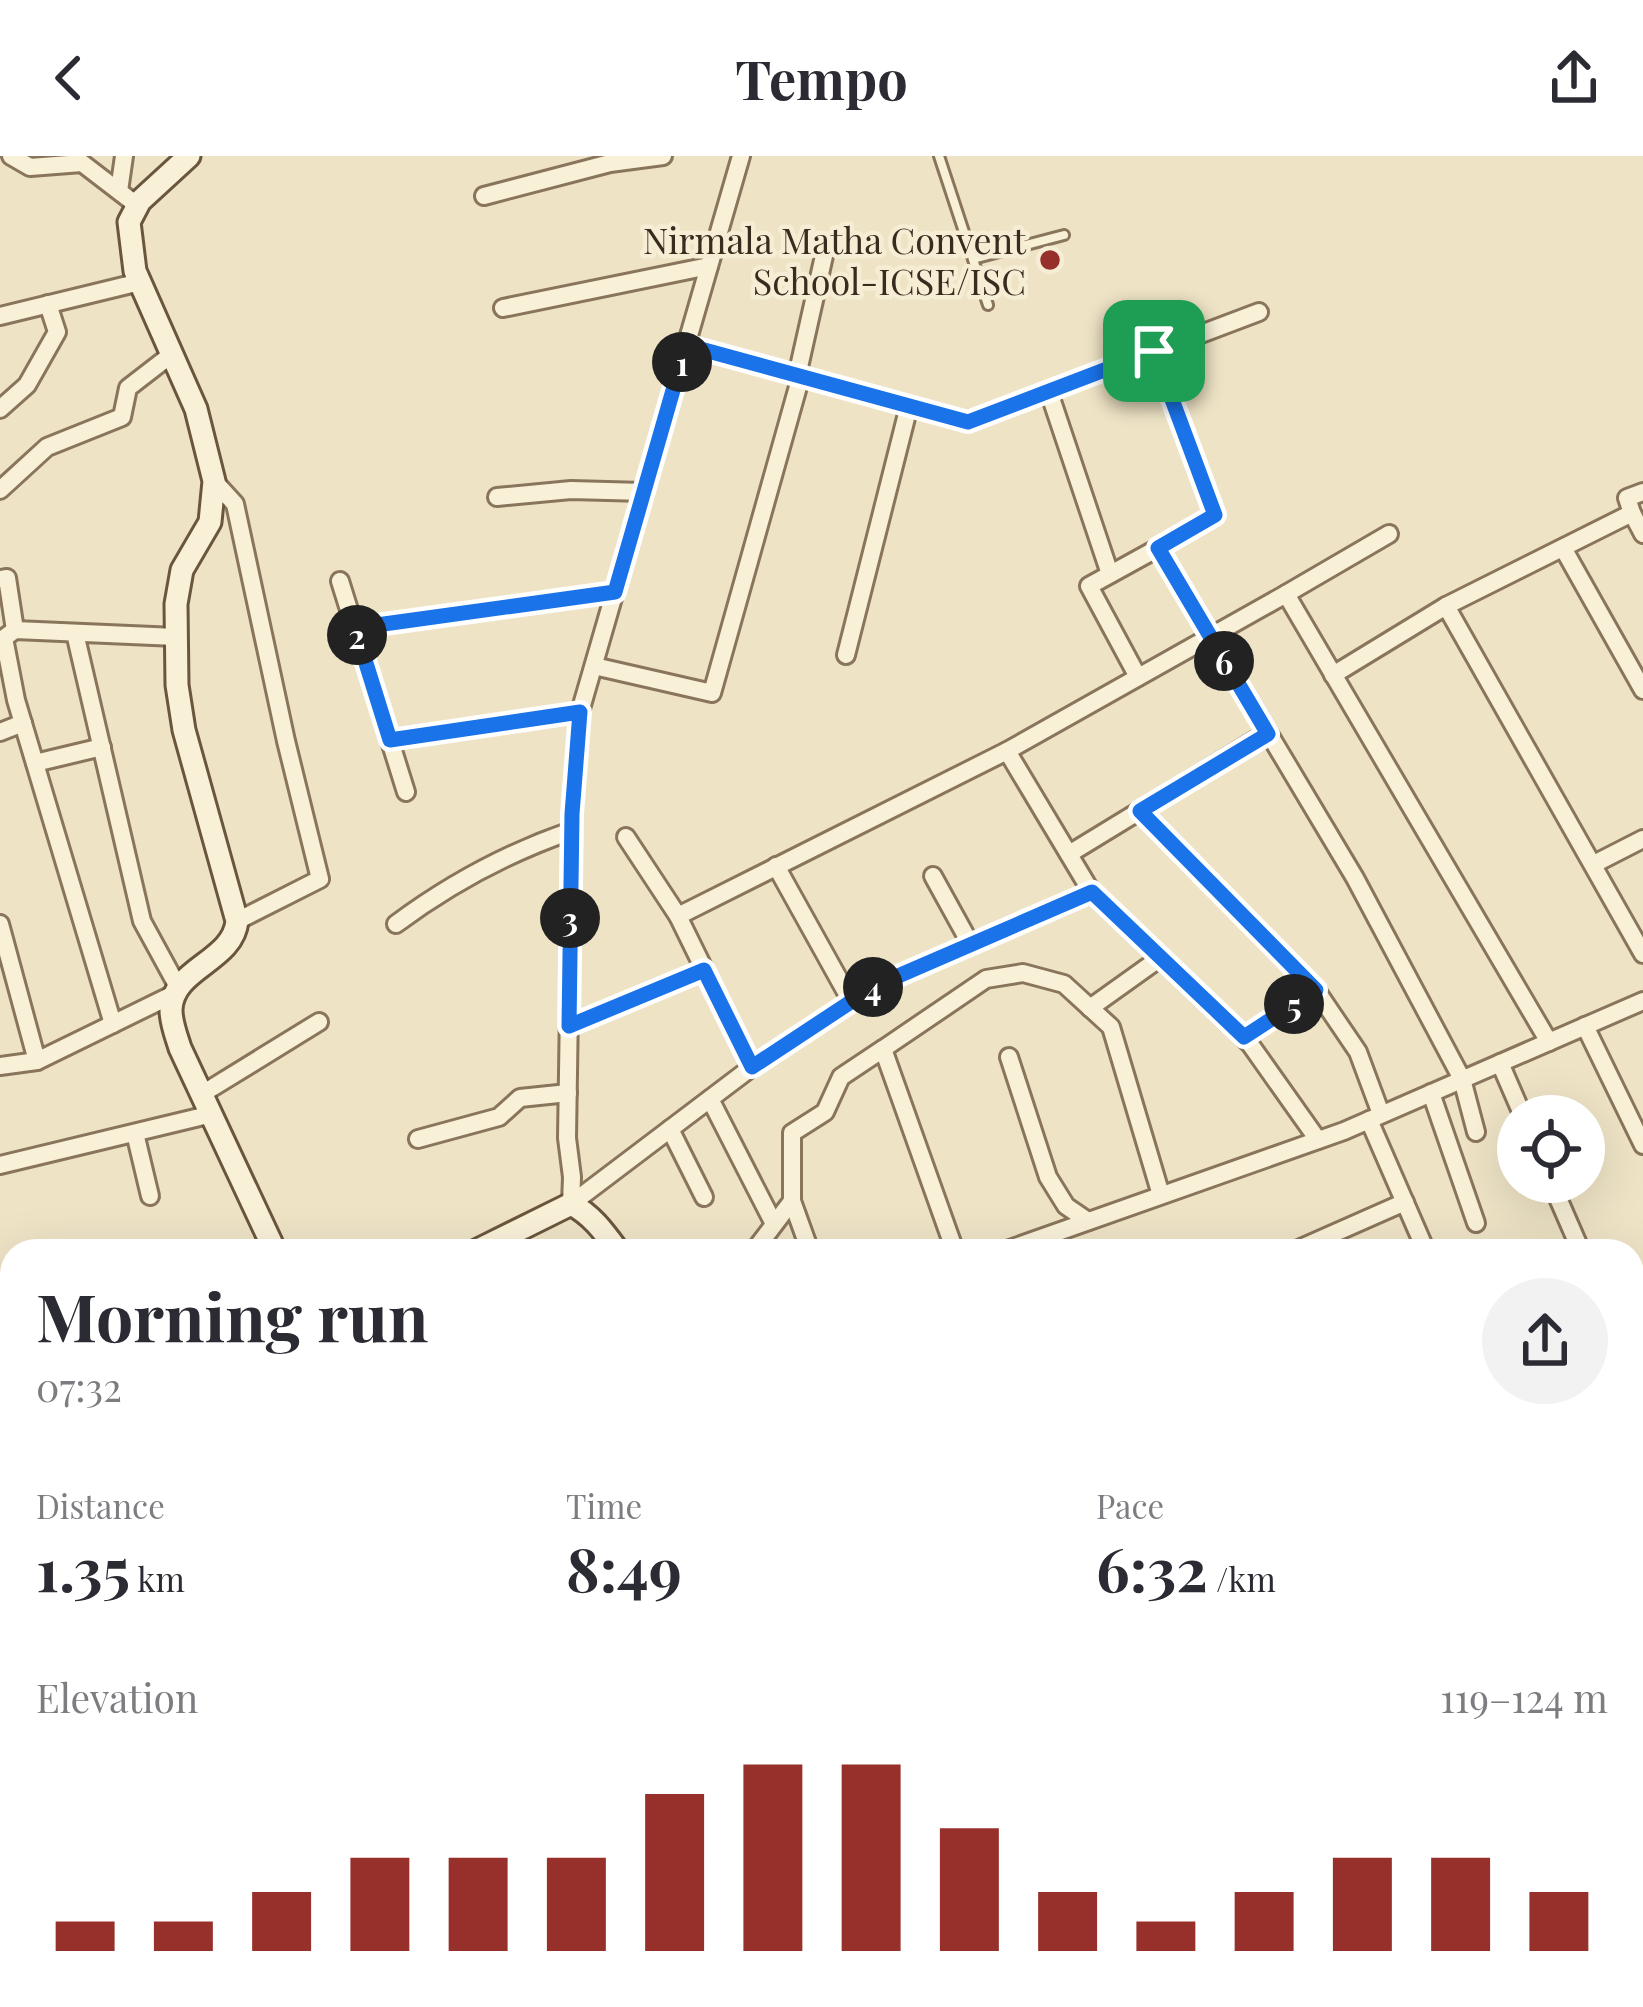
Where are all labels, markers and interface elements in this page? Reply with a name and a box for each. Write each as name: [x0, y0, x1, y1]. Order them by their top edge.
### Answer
text: Tempo: [735, 42, 908, 114]
icon: back: [36, 45, 102, 111]
icon: share: [1541, 45, 1607, 111]
place label: Nirmala Matha Convent School-ICSE/ISC: [643, 215, 1027, 304]
marker: Nirmala Matha Convent School-ICSE/ISC: [1037, 247, 1063, 273]
pin: [1103, 300, 1205, 402]
icon: arrive: [1121, 318, 1187, 384]
pin: 1: [652, 332, 712, 392]
text: 1: [676, 340, 688, 384]
pin: 2: [327, 605, 387, 665]
text: 2: [348, 613, 366, 657]
pin: 6: [1194, 631, 1254, 691]
text: 6: [1215, 639, 1233, 683]
pin: 3: [540, 888, 600, 948]
text: 3: [562, 896, 578, 940]
pin: 4: [843, 957, 903, 1017]
text: 4: [864, 965, 882, 1009]
pin: 5: [1264, 974, 1324, 1034]
text: 5: [1286, 982, 1302, 1026]
map controls: [1497, 1095, 1605, 1203]
button: locate: [1497, 1095, 1605, 1203]
text: Morning run: [36, 1271, 429, 1359]
button: share: [1482, 1278, 1608, 1404]
text: 07:32: [36, 1360, 122, 1412]
text: Distance: [36, 1483, 165, 1527]
text: Time: [566, 1483, 642, 1527]
text: Pace: [1096, 1483, 1164, 1527]
text: 1.35: [36, 1527, 130, 1607]
text: 8:49: [566, 1527, 682, 1607]
text: 6:32: [1096, 1527, 1208, 1607]
text: km: [130, 1556, 185, 1600]
text: /km: [1208, 1556, 1276, 1600]
text: Elevation: [36, 1671, 198, 1723]
text: 119–124 m: [1440, 1671, 1608, 1723]

